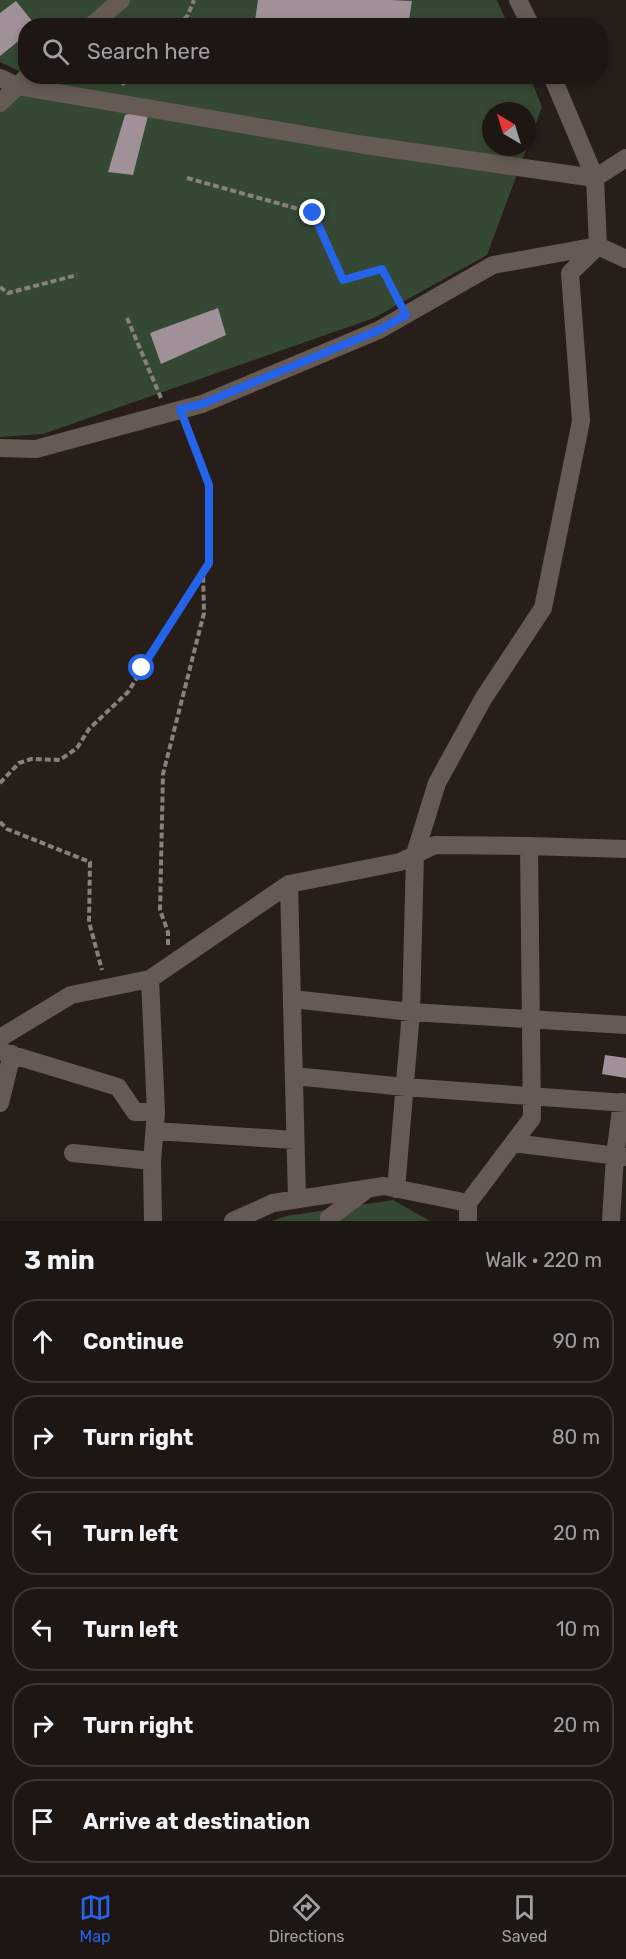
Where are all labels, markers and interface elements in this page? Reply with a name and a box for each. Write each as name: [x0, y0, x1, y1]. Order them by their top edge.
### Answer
search box: [18, 18, 608, 84]
icon: search: [39, 35, 72, 68]
text: Search here: [87, 38, 210, 65]
north arrow: [482, 102, 536, 156]
route end: [299, 199, 325, 225]
route start: [128, 654, 154, 680]
text: 3 min: [24, 1245, 95, 1276]
text: Walk · 220 m: [485, 1248, 602, 1272]
icon: ahead: [26, 1325, 59, 1358]
text: Continue: [83, 1328, 184, 1355]
text: 90 m: [553, 1329, 600, 1353]
icon: right: [26, 1421, 59, 1454]
text: Turn right: [83, 1424, 193, 1451]
text: 80 m: [552, 1425, 600, 1449]
icon: left: [26, 1517, 59, 1550]
text: Turn left: [83, 1520, 178, 1547]
text: 20 m: [553, 1521, 600, 1545]
icon: left: [26, 1613, 59, 1646]
text: Turn left: [83, 1616, 178, 1643]
text: 10 m: [556, 1617, 600, 1641]
icon: right: [26, 1709, 59, 1742]
text: Turn right: [83, 1712, 193, 1739]
text: 20 m: [553, 1713, 600, 1737]
icon: arrive: [26, 1805, 59, 1838]
text: Arrive at destination: [83, 1808, 310, 1835]
tab: Map: [79, 1891, 112, 1946]
tab: Directions: [269, 1891, 345, 1946]
tab: Saved: [502, 1891, 547, 1946]

